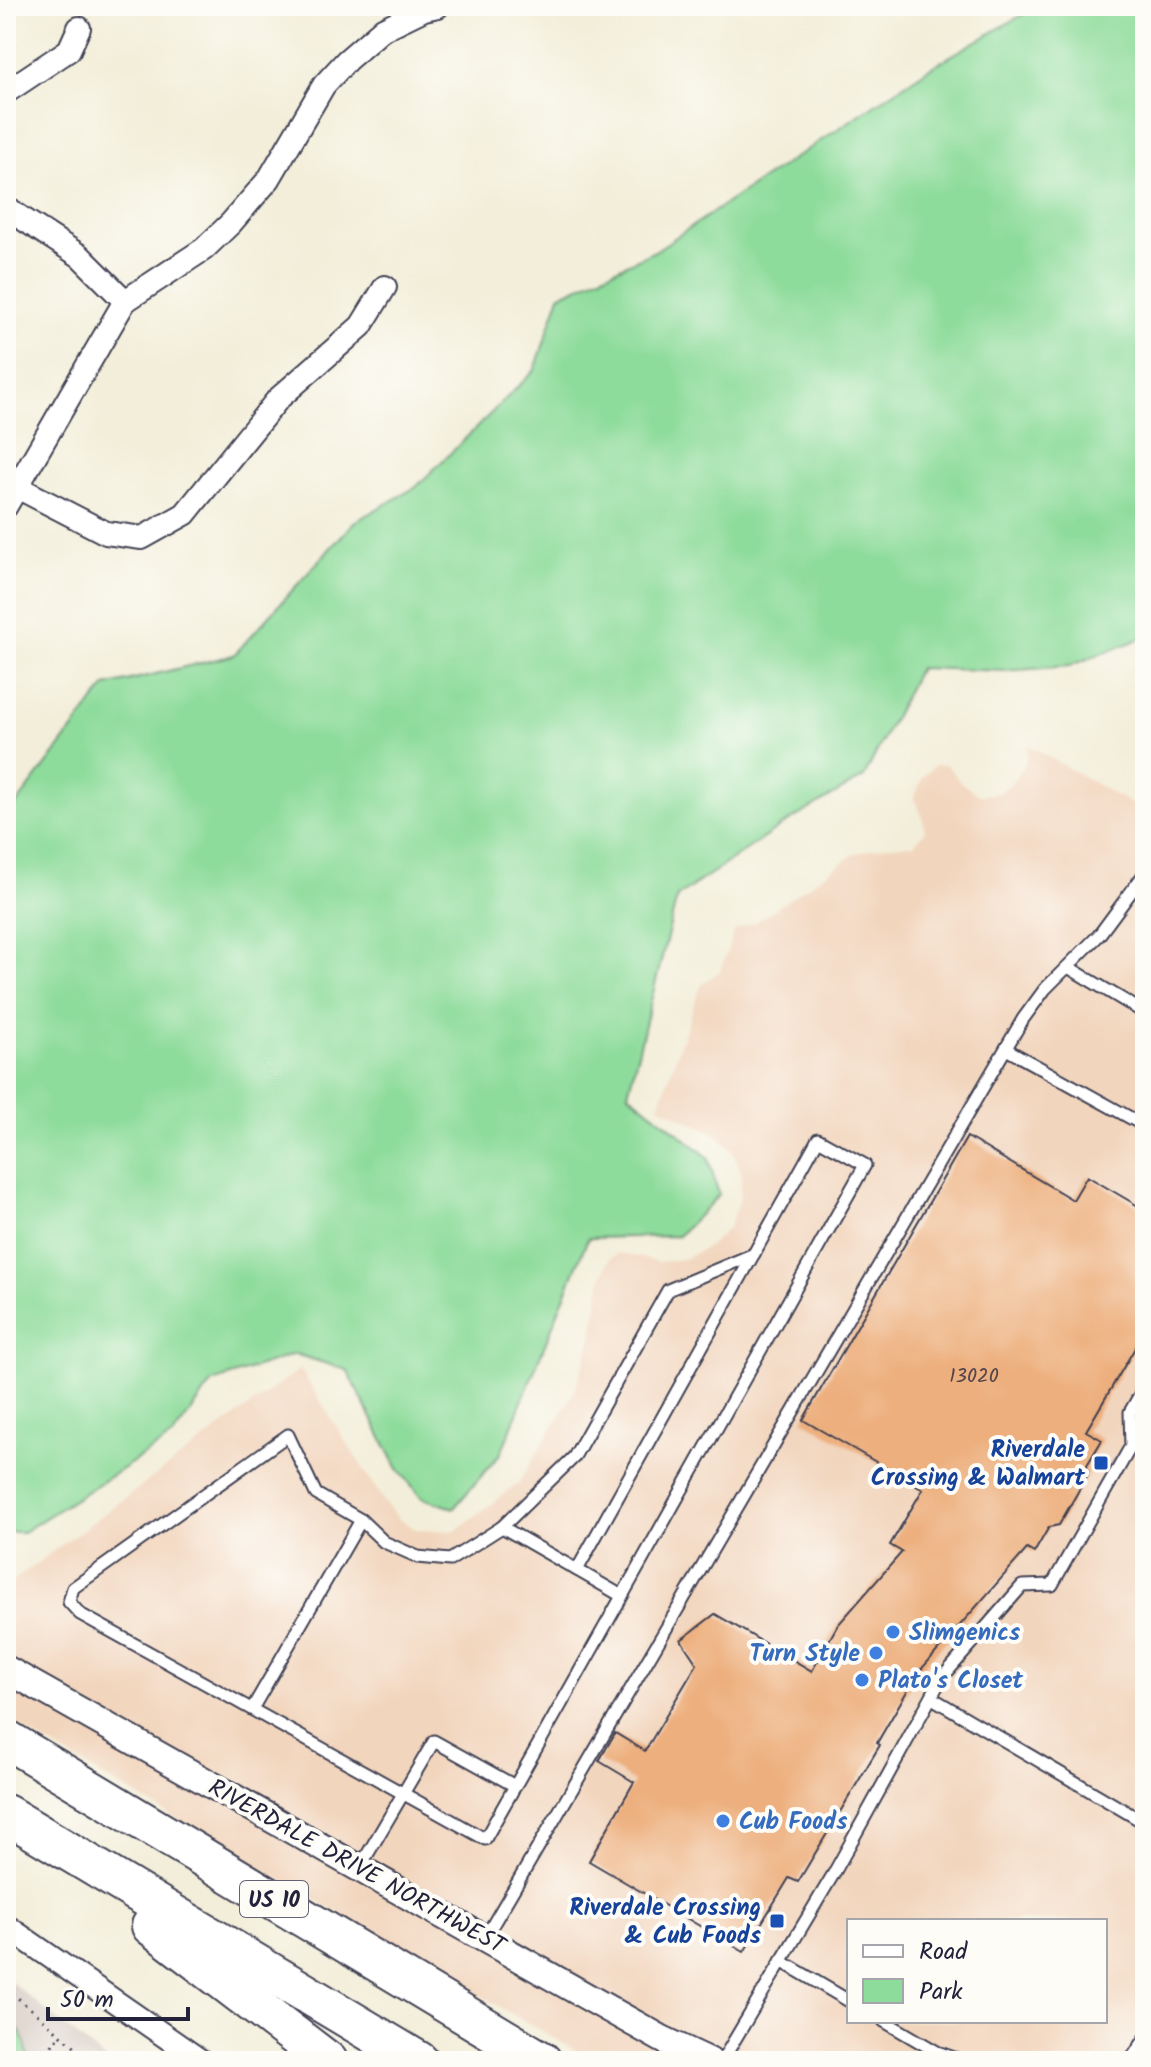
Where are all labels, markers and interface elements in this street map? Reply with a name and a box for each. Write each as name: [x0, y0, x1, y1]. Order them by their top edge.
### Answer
house number: 13020: [949, 1361, 999, 1393]
place label: Riverdale Crossing & Walmart: [871, 1431, 1086, 1498]
marker: Riverdale Crossing & Walmart: [1092, 1454, 1110, 1472]
place label: Slimgenics: [909, 1614, 1020, 1653]
marker: Slimgenics: [884, 1623, 902, 1641]
place label: Turn Style: [749, 1635, 860, 1674]
marker: Turn Style: [867, 1644, 885, 1662]
place label: Plato's Closet: [878, 1662, 1024, 1701]
marker: Plato's Closet: [853, 1671, 871, 1689]
street label: RIVERDALE DRIVE NORTHWEST: [200, 1769, 514, 1967]
place label: Cub Foods: [739, 1803, 847, 1842]
marker: Cub Foods: [714, 1812, 732, 1830]
road number: US 10: [240, 1881, 308, 1917]
place label: Riverdale Crossing & Cub Foods: [569, 1889, 761, 1956]
marker: Riverdale Crossing & Cub Foods: [768, 1912, 786, 1930]
legend: [847, 1919, 1107, 2023]
text: Road: [919, 1933, 968, 1972]
scale bar: [48, 1971, 188, 2021]
text: Park: [919, 1973, 963, 2012]
text: 50 m: [60, 1981, 114, 2020]

